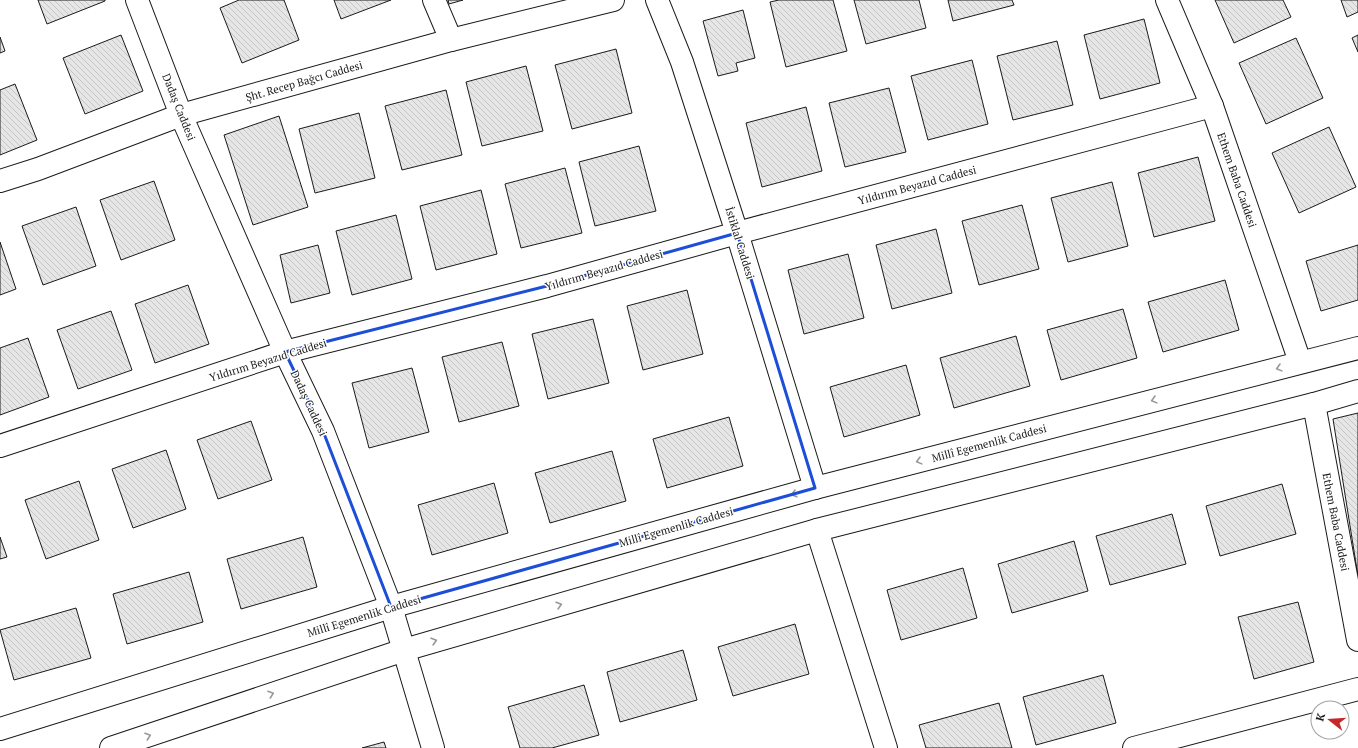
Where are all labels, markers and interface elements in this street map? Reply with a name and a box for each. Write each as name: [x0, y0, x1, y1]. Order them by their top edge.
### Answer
street label: Şht. Recep Bağcı Caddesi: [244, 58, 364, 104]
street label: Dadaş Caddesi: [159, 71, 199, 143]
street label: Ethem Baba Caddesi: [1214, 131, 1260, 229]
street label: Yıldırım Beyazıd Caddesi: [856, 162, 978, 208]
street label: İstiklal Caddesi: [722, 205, 758, 281]
street label: Yıldırım Beyazıd Caddesi: [543, 246, 665, 294]
street label: Yıldırım Beyazıd Caddesi: [208, 335, 328, 385]
one-way arrow: [1276, 363, 1283, 371]
street label: Dadaş Caddesi: [288, 368, 330, 438]
one-way arrow: [1150, 395, 1157, 404]
street label: Millî Egemenlik Caddesi: [930, 421, 1048, 465]
one-way arrow: [916, 456, 923, 465]
street label: Ethem Baba Caddesi: [1320, 472, 1352, 572]
one-way arrow: [790, 489, 797, 498]
street label: Millî Egemenlik Caddesi: [617, 504, 735, 550]
street label: Millî Egemenlik Caddesi: [305, 592, 423, 640]
one-way arrow: [556, 601, 563, 610]
one-way arrow: [431, 637, 438, 646]
one-way arrow: [267, 691, 274, 699]
north arrow: [1310, 700, 1350, 740]
text: K: [1313, 711, 1328, 723]
one-way arrow: [144, 732, 151, 740]

